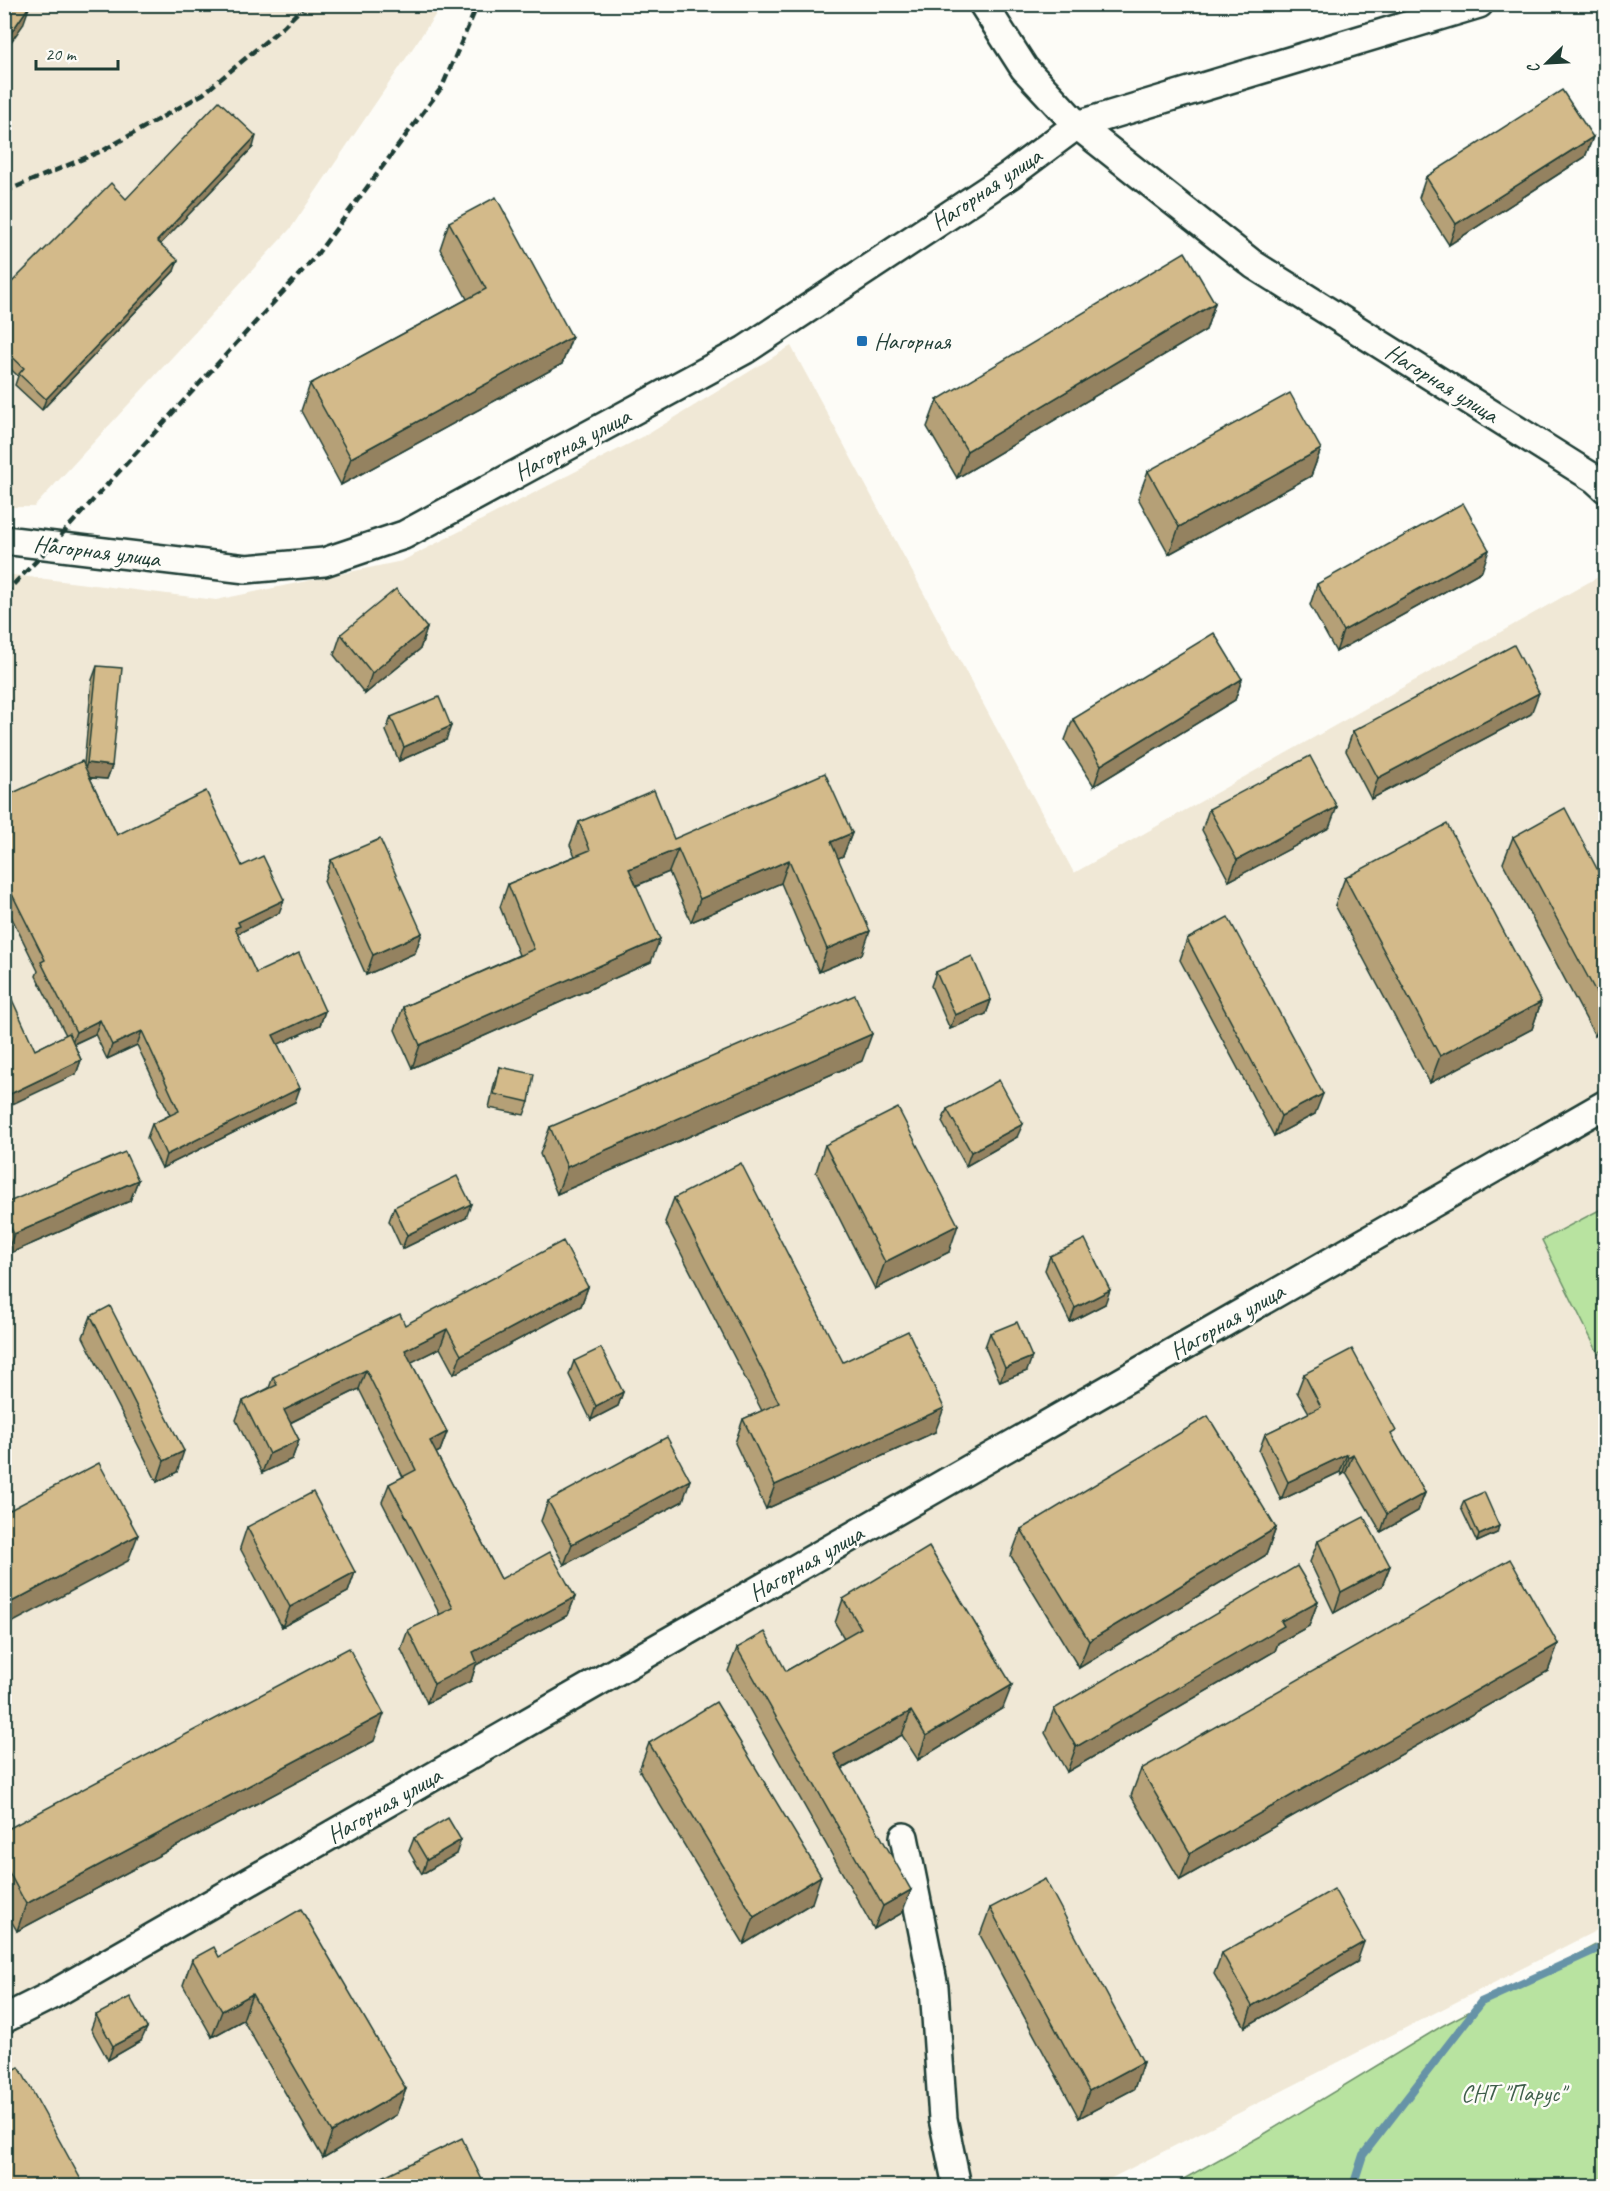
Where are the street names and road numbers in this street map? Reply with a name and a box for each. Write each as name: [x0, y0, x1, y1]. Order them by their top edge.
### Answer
street label: Нагорная улица: [925, 140, 1048, 237]
street label: Нагорная улица: [1380, 337, 1505, 430]
street label: Нагорная улица: [509, 400, 637, 487]
street label: Нагорная улица: [32, 528, 164, 574]
street label: Нагорная улица: [1164, 1275, 1291, 1366]
street label: Нагорная улица: [743, 1517, 870, 1608]
street label: Нагорная улица: [321, 1759, 448, 1850]

